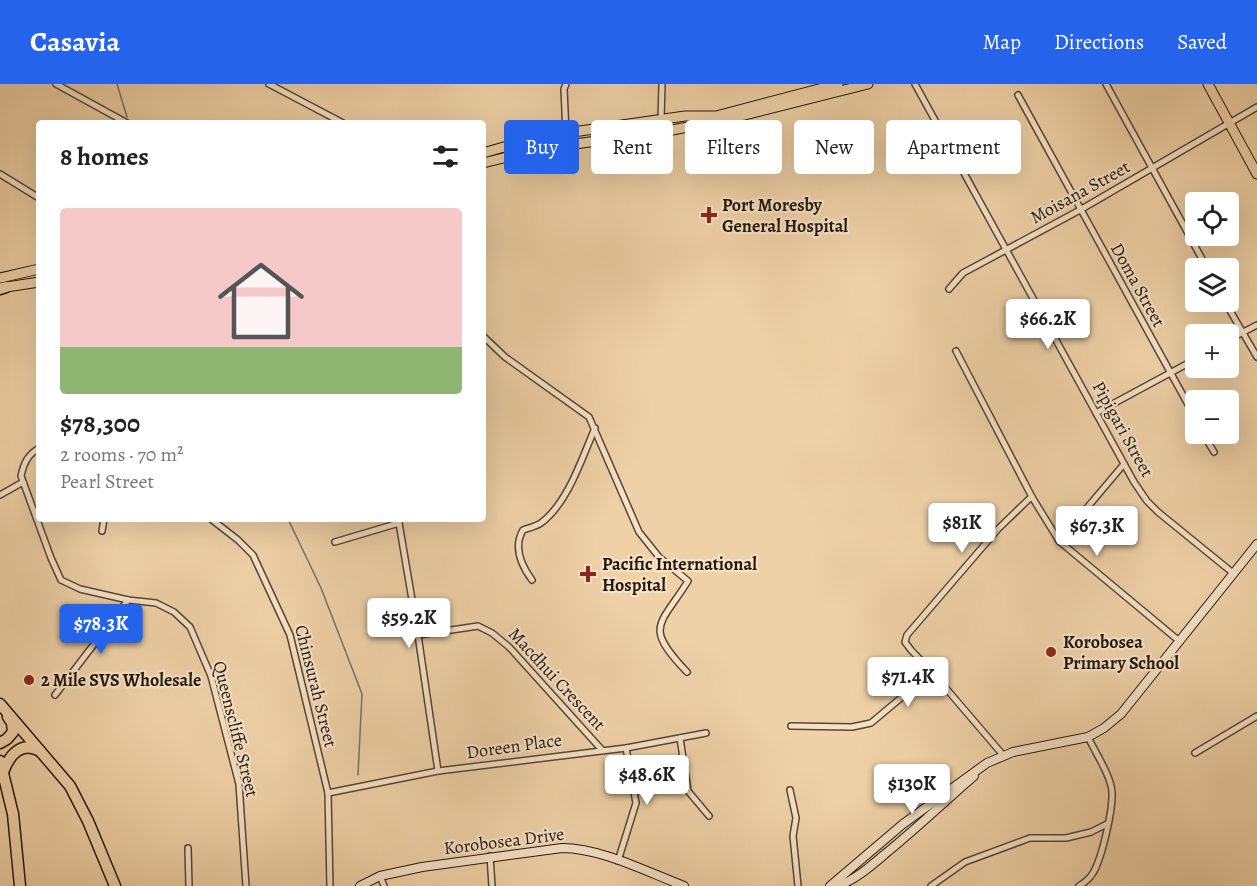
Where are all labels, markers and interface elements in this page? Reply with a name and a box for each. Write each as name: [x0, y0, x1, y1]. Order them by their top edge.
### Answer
text: Casavia: [30, 23, 120, 61]
text: Map: [983, 28, 1021, 56]
text: Directions: [1054, 28, 1144, 56]
text: Saved: [1177, 28, 1227, 56]
chip: Buy: [504, 120, 579, 174]
chip: Rent: [591, 120, 673, 174]
chip: Filters: [685, 120, 782, 174]
chip: New: [794, 120, 874, 174]
chip: Apartment: [886, 120, 1021, 174]
text: 8 homes: [60, 139, 149, 174]
icon: filters: [429, 140, 462, 173]
street label: Moisana Street: [1026, 155, 1134, 229]
map controls: [1185, 192, 1239, 444]
button: locate: [1185, 192, 1239, 246]
place label: Port Moresby General Hospital: [722, 193, 848, 238]
marker: Port Moresby General Hospital: [700, 206, 718, 224]
street label: Doma Street: [1105, 239, 1171, 331]
icon: home: [207, 247, 315, 355]
button: layers: [1185, 258, 1239, 312]
pin: $66.2K: [999, 299, 1097, 350]
text: $66.2K: [1020, 305, 1076, 332]
button: +: [1185, 324, 1239, 378]
street label: Pipigari Street: [1087, 377, 1159, 481]
button: −: [1185, 390, 1239, 444]
text: $78,300: [60, 406, 140, 441]
text: 2 rooms · 70 m²: [60, 441, 184, 468]
text: Pearl Street: [60, 468, 154, 495]
pin: $81K: [926, 503, 998, 554]
pin: $67.3K: [1048, 506, 1146, 557]
text: $81K: [942, 509, 982, 536]
text: $67.3K: [1070, 512, 1124, 539]
place label: Pacific International Hospital: [602, 552, 757, 597]
marker: Pacific International Hospital: [579, 565, 597, 583]
pin: $59.2K: [360, 598, 458, 649]
pin: $78.3K: [52, 604, 150, 655]
text: $59.2K: [381, 604, 437, 631]
text: $78.3K: [74, 610, 128, 637]
street label: Chinsurah Street: [289, 622, 343, 750]
street label: Macdhui Crescent: [503, 622, 611, 736]
place label: Korobosea Primary School: [1063, 630, 1179, 675]
marker: Korobosea Primary School: [1044, 645, 1058, 659]
pin: $71.4K: [859, 657, 957, 708]
street label: Queenscliffe Street: [207, 658, 265, 800]
text: $71.4K: [881, 663, 935, 690]
place label: 2 Mile SVS Wholesale: [41, 668, 201, 692]
marker: 2 Mile SVS Wholesale: [22, 673, 36, 687]
street label: Doreen Place: [465, 727, 563, 765]
pin: $48.6K: [598, 755, 696, 806]
text: $48.6K: [619, 761, 675, 788]
pin: $130K: [870, 764, 954, 815]
text: $130K: [888, 770, 936, 797]
street label: Korobosea Drive: [442, 822, 566, 860]

